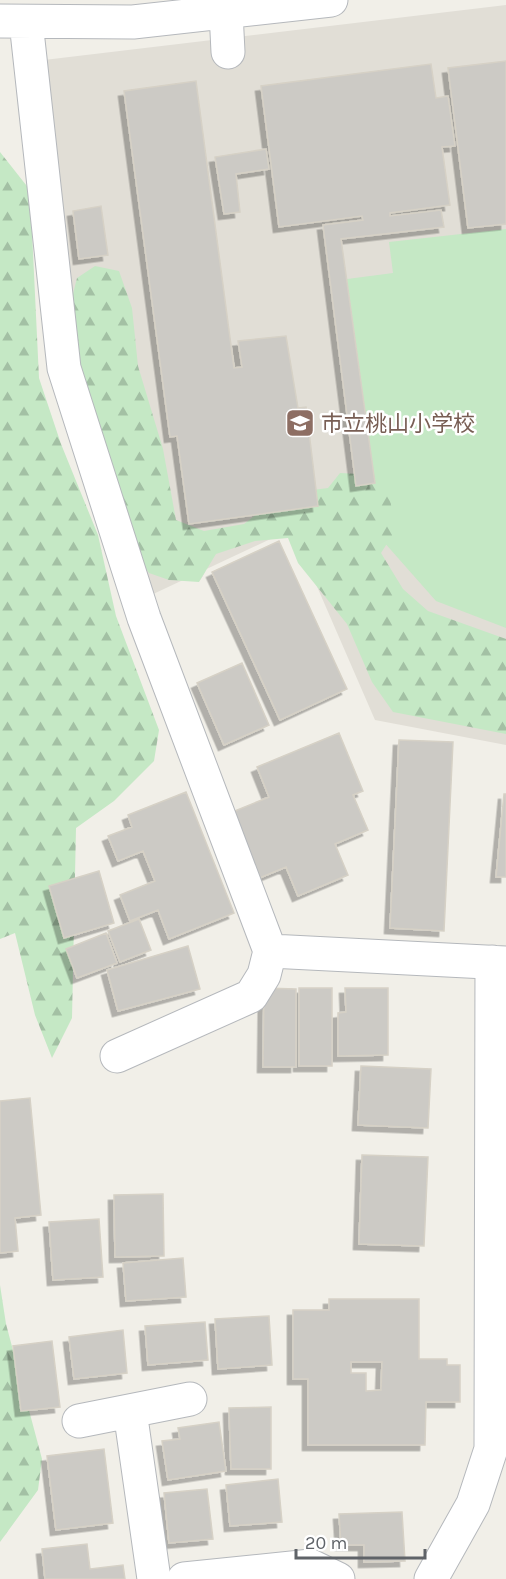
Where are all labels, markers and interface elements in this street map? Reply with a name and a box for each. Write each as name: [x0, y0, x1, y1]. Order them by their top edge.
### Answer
school or university icon: 市立桃山小学校: [284, 407, 316, 439]
place label: 市立桃山小学校: [321, 411, 475, 437]
scale bar: [296, 1522, 425, 1560]
text: 20 m: [305, 1532, 347, 1554]

